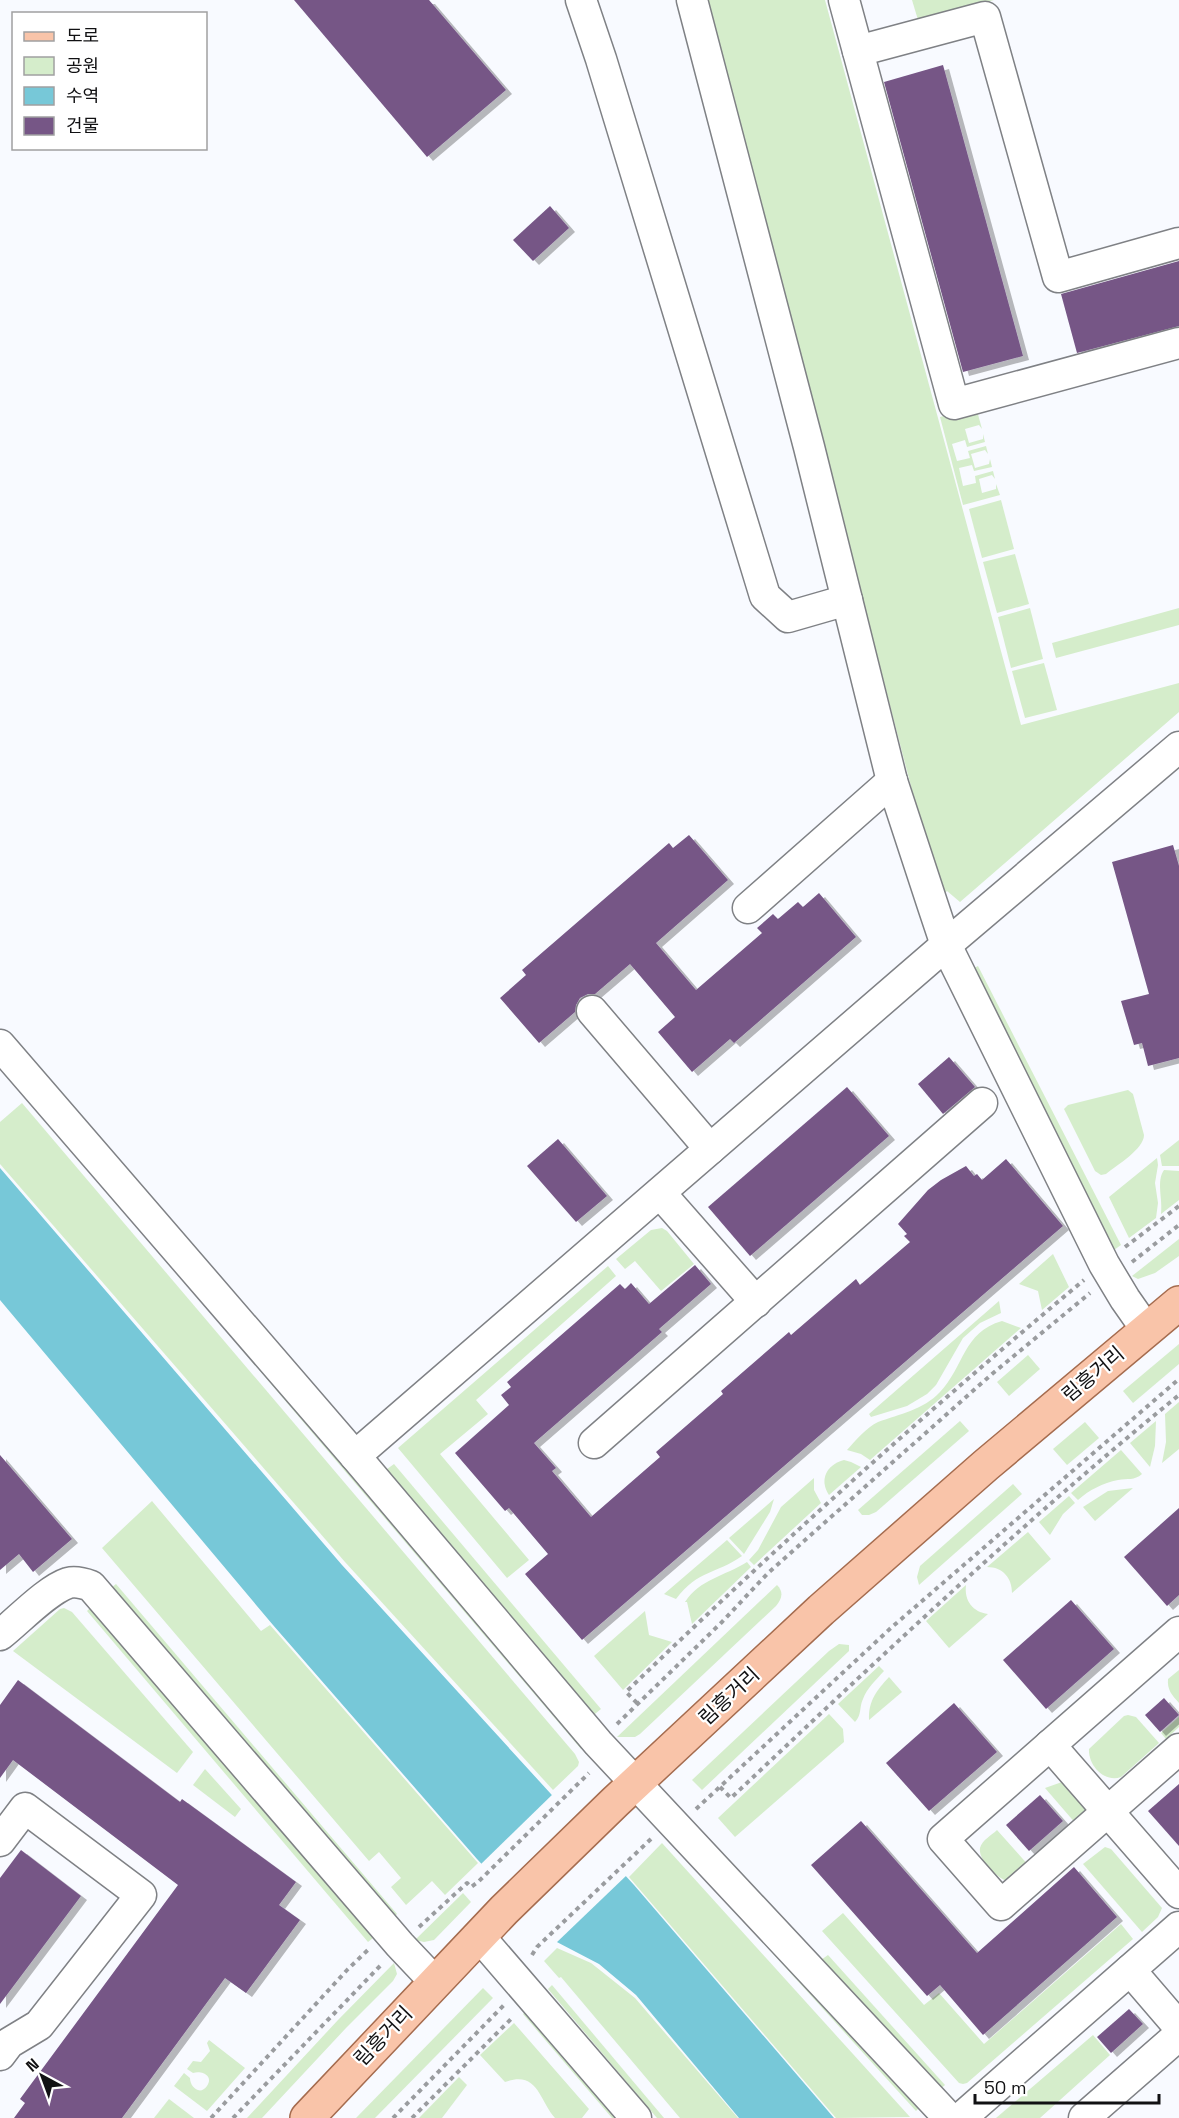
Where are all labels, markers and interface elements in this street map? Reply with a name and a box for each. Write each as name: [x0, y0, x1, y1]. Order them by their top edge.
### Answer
legend: [12, 12, 207, 150]
text: 도로: [66, 24, 99, 47]
text: 공원: [66, 54, 99, 77]
text: 수역: [66, 84, 99, 107]
text: 건물: [66, 114, 99, 137]
street label: 림흥거리: [1056, 1340, 1130, 1408]
street label: 림흥거리: [693, 1661, 765, 1731]
street label: 림흥거리: [348, 2000, 418, 2072]
north arrow: [12, 2046, 72, 2106]
text: N: [22, 2054, 43, 2077]
scale bar: [975, 2067, 1160, 2105]
text: 50 m: [984, 2076, 1026, 2099]

